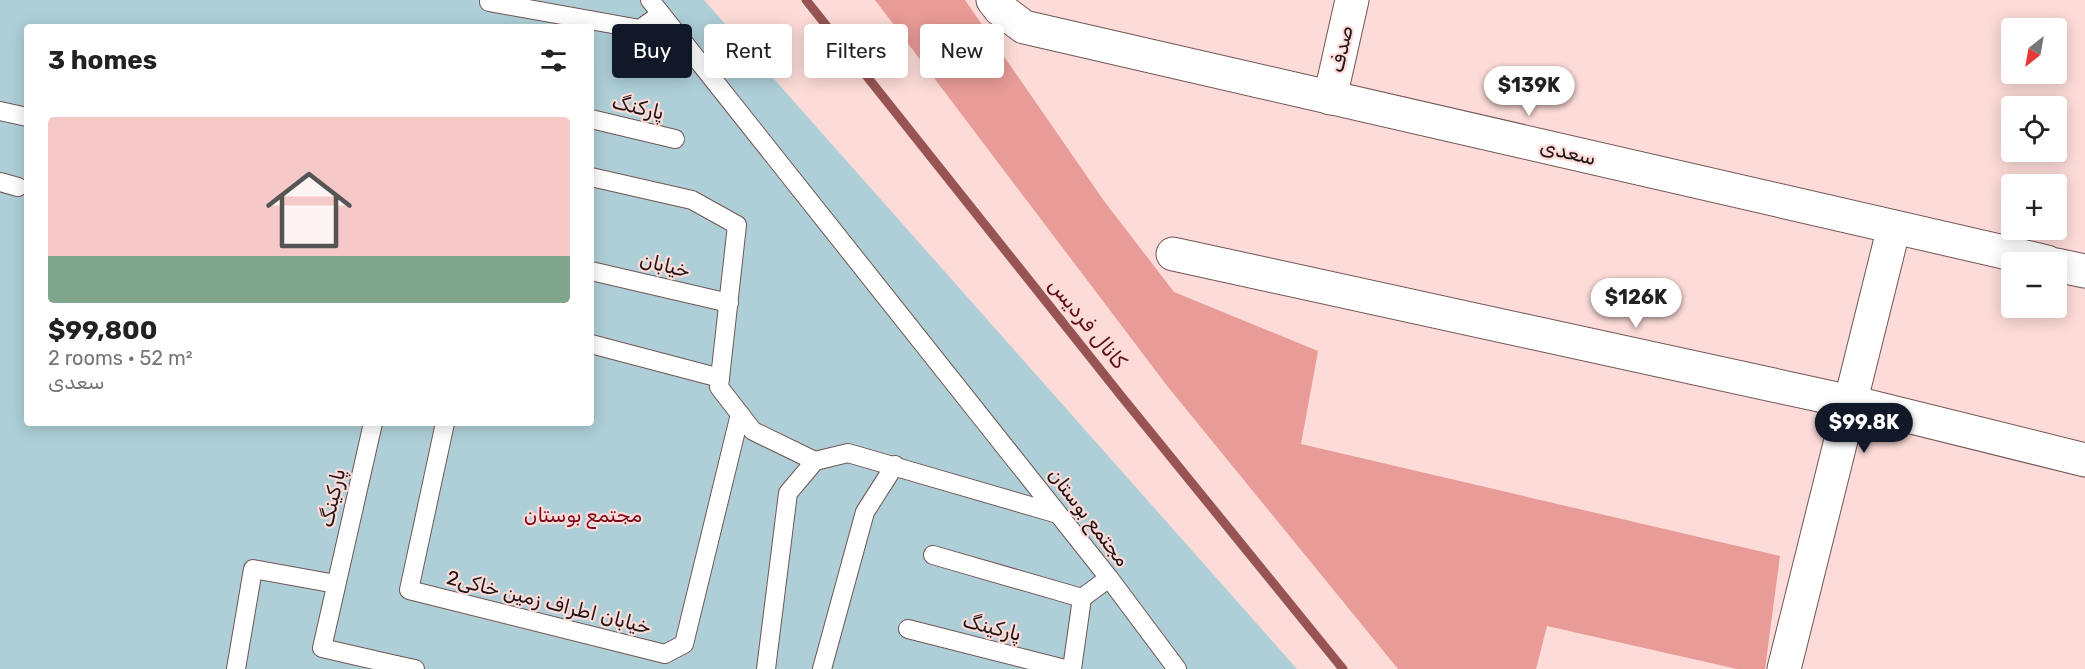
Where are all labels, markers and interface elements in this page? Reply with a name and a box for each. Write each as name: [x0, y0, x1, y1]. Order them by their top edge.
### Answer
north arrow: [2001, 18, 2067, 84]
map controls: [2001, 18, 2067, 318]
street label: صدف: [1324, 23, 1358, 75]
chip: Buy: [612, 24, 692, 78]
chip: Rent: [704, 24, 792, 78]
chip: Filters: [804, 24, 908, 78]
chip: New: [920, 24, 1004, 78]
icon: filters: [537, 44, 570, 77]
text: 3 homes: [48, 45, 157, 76]
pin: $139K: [1487, 66, 1571, 117]
text: $139K: [1498, 73, 1560, 97]
street label: پارکنگ: [609, 89, 666, 127]
button: locate: [2001, 96, 2067, 162]
street label: سعدی: [1538, 134, 1598, 170]
icon: home: [255, 156, 363, 264]
button: +: [2001, 174, 2067, 240]
street label: خیابان: [637, 248, 693, 282]
button: −: [2001, 252, 2067, 318]
water label: کانال فردیس: [1044, 272, 1133, 374]
pin: $126K: [1594, 278, 1678, 329]
text: $126K: [1605, 285, 1667, 309]
text: $99,800: [48, 315, 157, 346]
text: 2 rooms · 52 m²: [48, 346, 193, 370]
text: سعدی: [48, 370, 105, 394]
pin: $99.8K: [1815, 403, 1913, 454]
text: $99.8K: [1829, 410, 1899, 434]
street label: مجتمع بوستان: [1042, 463, 1135, 572]
street label: پارکینگ: [314, 466, 352, 530]
park label: مجتمع بوستان: [524, 503, 642, 529]
street label: خیابان اطراف زمین خاکی2: [444, 565, 654, 639]
street label: پارکینگ: [960, 608, 1024, 648]

